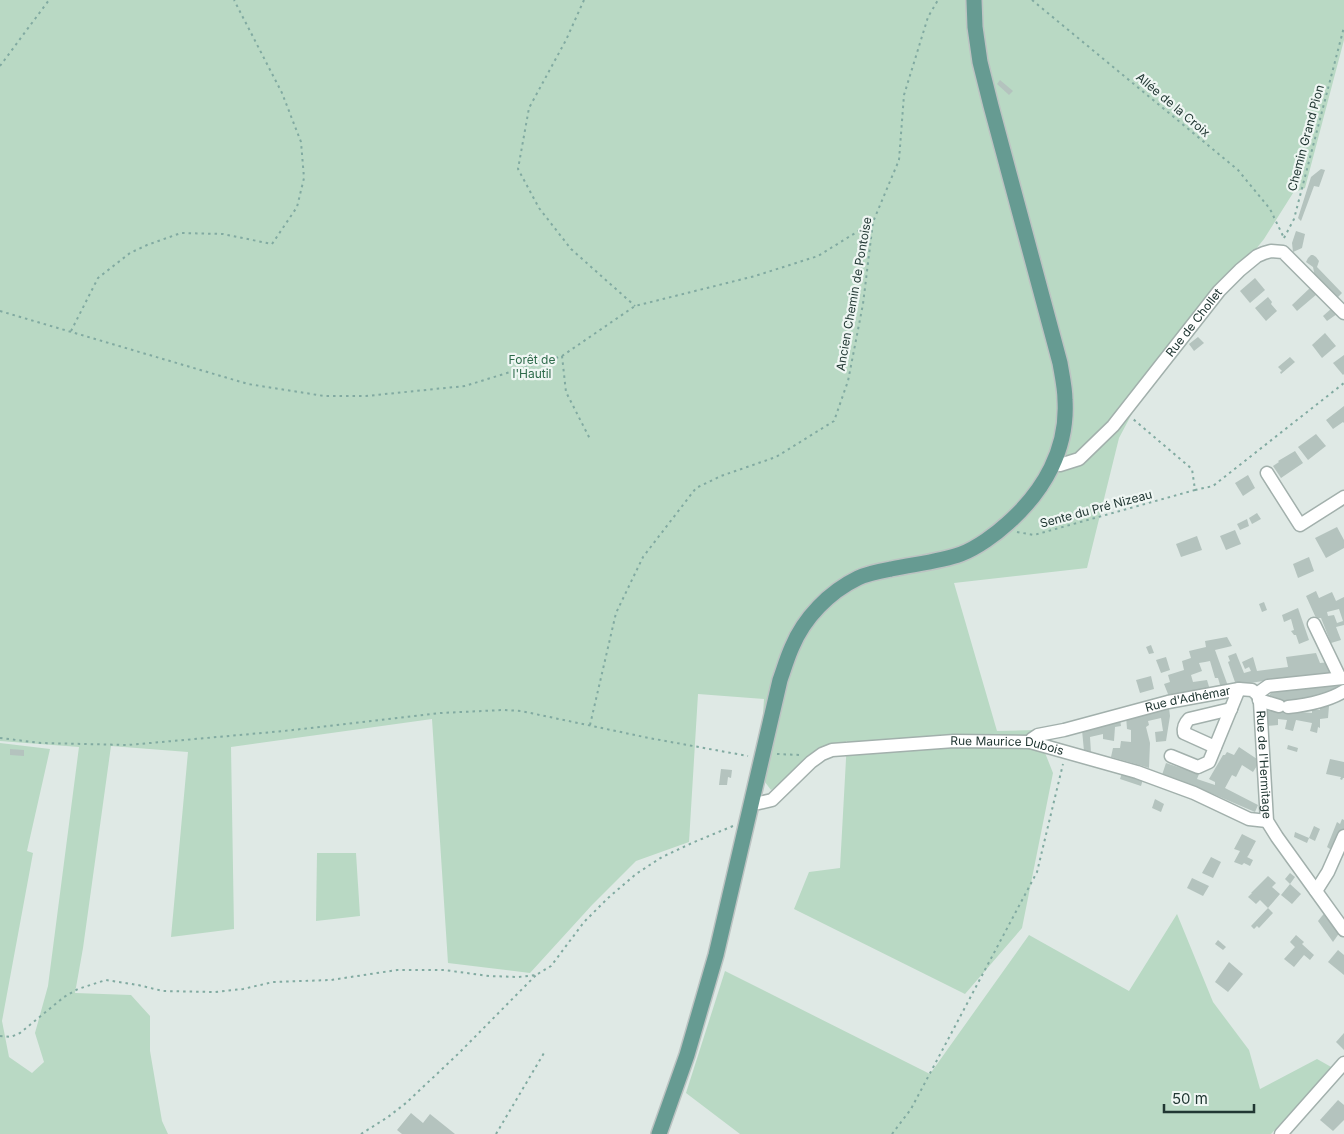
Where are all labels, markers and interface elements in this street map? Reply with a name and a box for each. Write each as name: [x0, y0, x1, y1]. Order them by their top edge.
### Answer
street label: Allée de la Croix: [1133, 69, 1214, 140]
street label: Chemin Grand Pion: [1284, 83, 1327, 193]
street label: Ancien Chemin de Pontoise: [833, 216, 874, 372]
street label: Rue de Chollet: [1162, 285, 1225, 360]
park label: Forêt de l'Hautil: [509, 352, 555, 381]
street label: Sente du Pré Nizeau: [1038, 486, 1154, 531]
street label: Rue d'Adhémar: [1143, 683, 1232, 715]
street label: Rue de l'Hermitage: [1254, 710, 1275, 819]
street label: Rue Maurice Dubois: [950, 733, 1065, 758]
scale bar: [1164, 1082, 1254, 1114]
text: 50 m: [1172, 1089, 1208, 1108]

